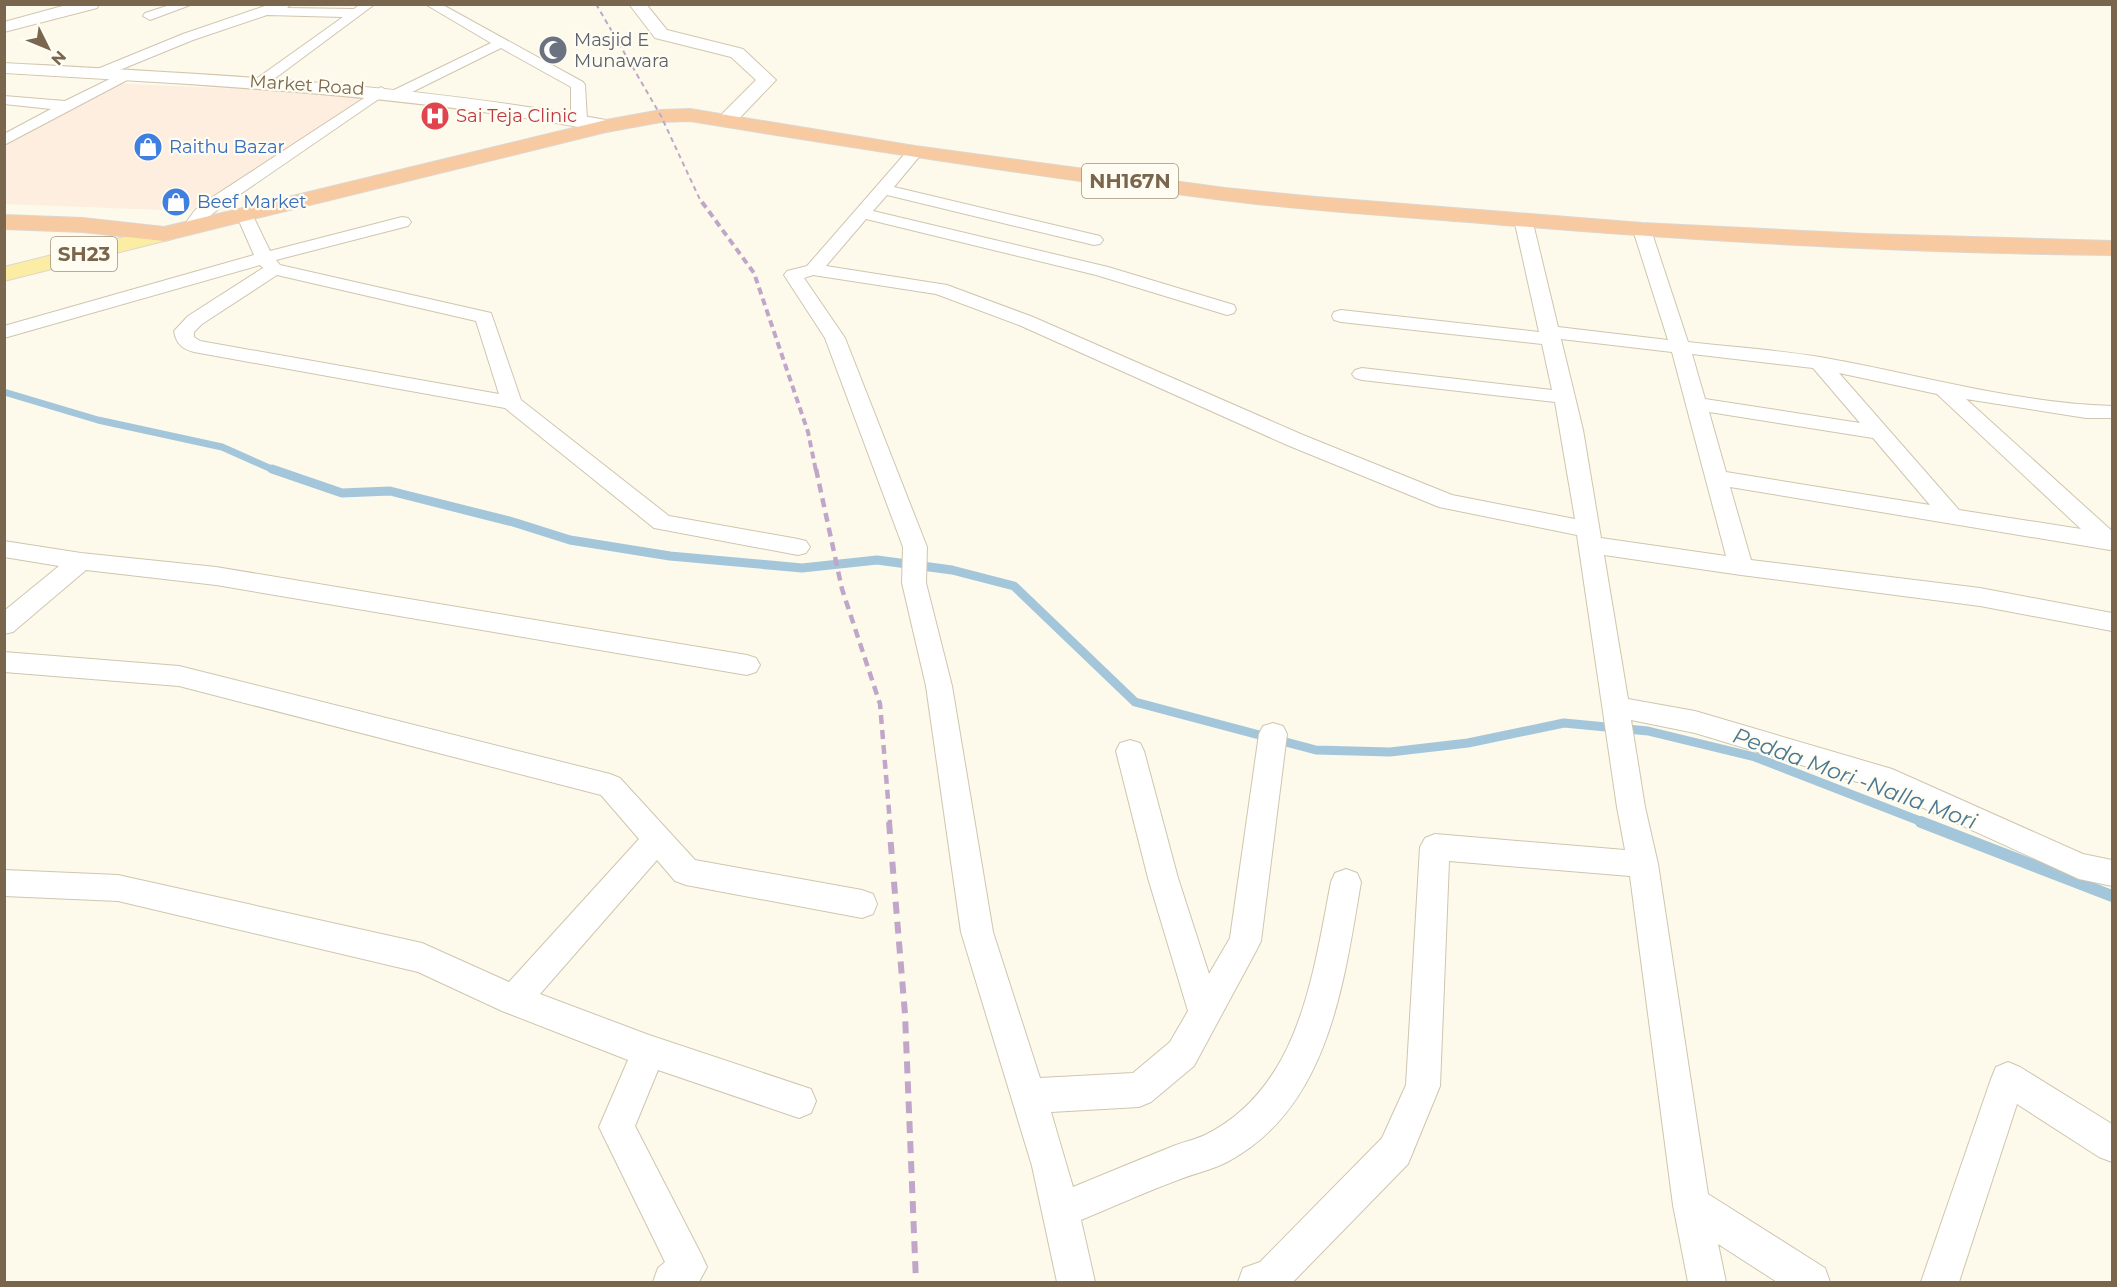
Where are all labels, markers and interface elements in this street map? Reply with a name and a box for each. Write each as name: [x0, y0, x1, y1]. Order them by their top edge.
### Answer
north arrow: [18, 18, 78, 78]
place label: Masjid E Munawara: [574, 29, 669, 72]
mosque icon: Masjid E Munawara: [537, 34, 569, 66]
text: N: [47, 47, 70, 69]
street label: Market Road: [249, 70, 365, 100]
hospital icon: Sai Teja Clinic: [419, 100, 451, 132]
place label: Sai Teja Clinic: [456, 105, 577, 127]
shop icon: Raithu Bazar: [132, 131, 164, 163]
place label: Raithu Bazar: [169, 136, 285, 158]
road number: NH167N: [1082, 164, 1178, 198]
shop icon: Beef Market: [160, 186, 192, 218]
place label: Beef Market: [197, 191, 307, 213]
road number: SH23: [51, 237, 117, 271]
water label: Pedda Mori -Nalla Mori: [1729, 722, 1981, 835]

